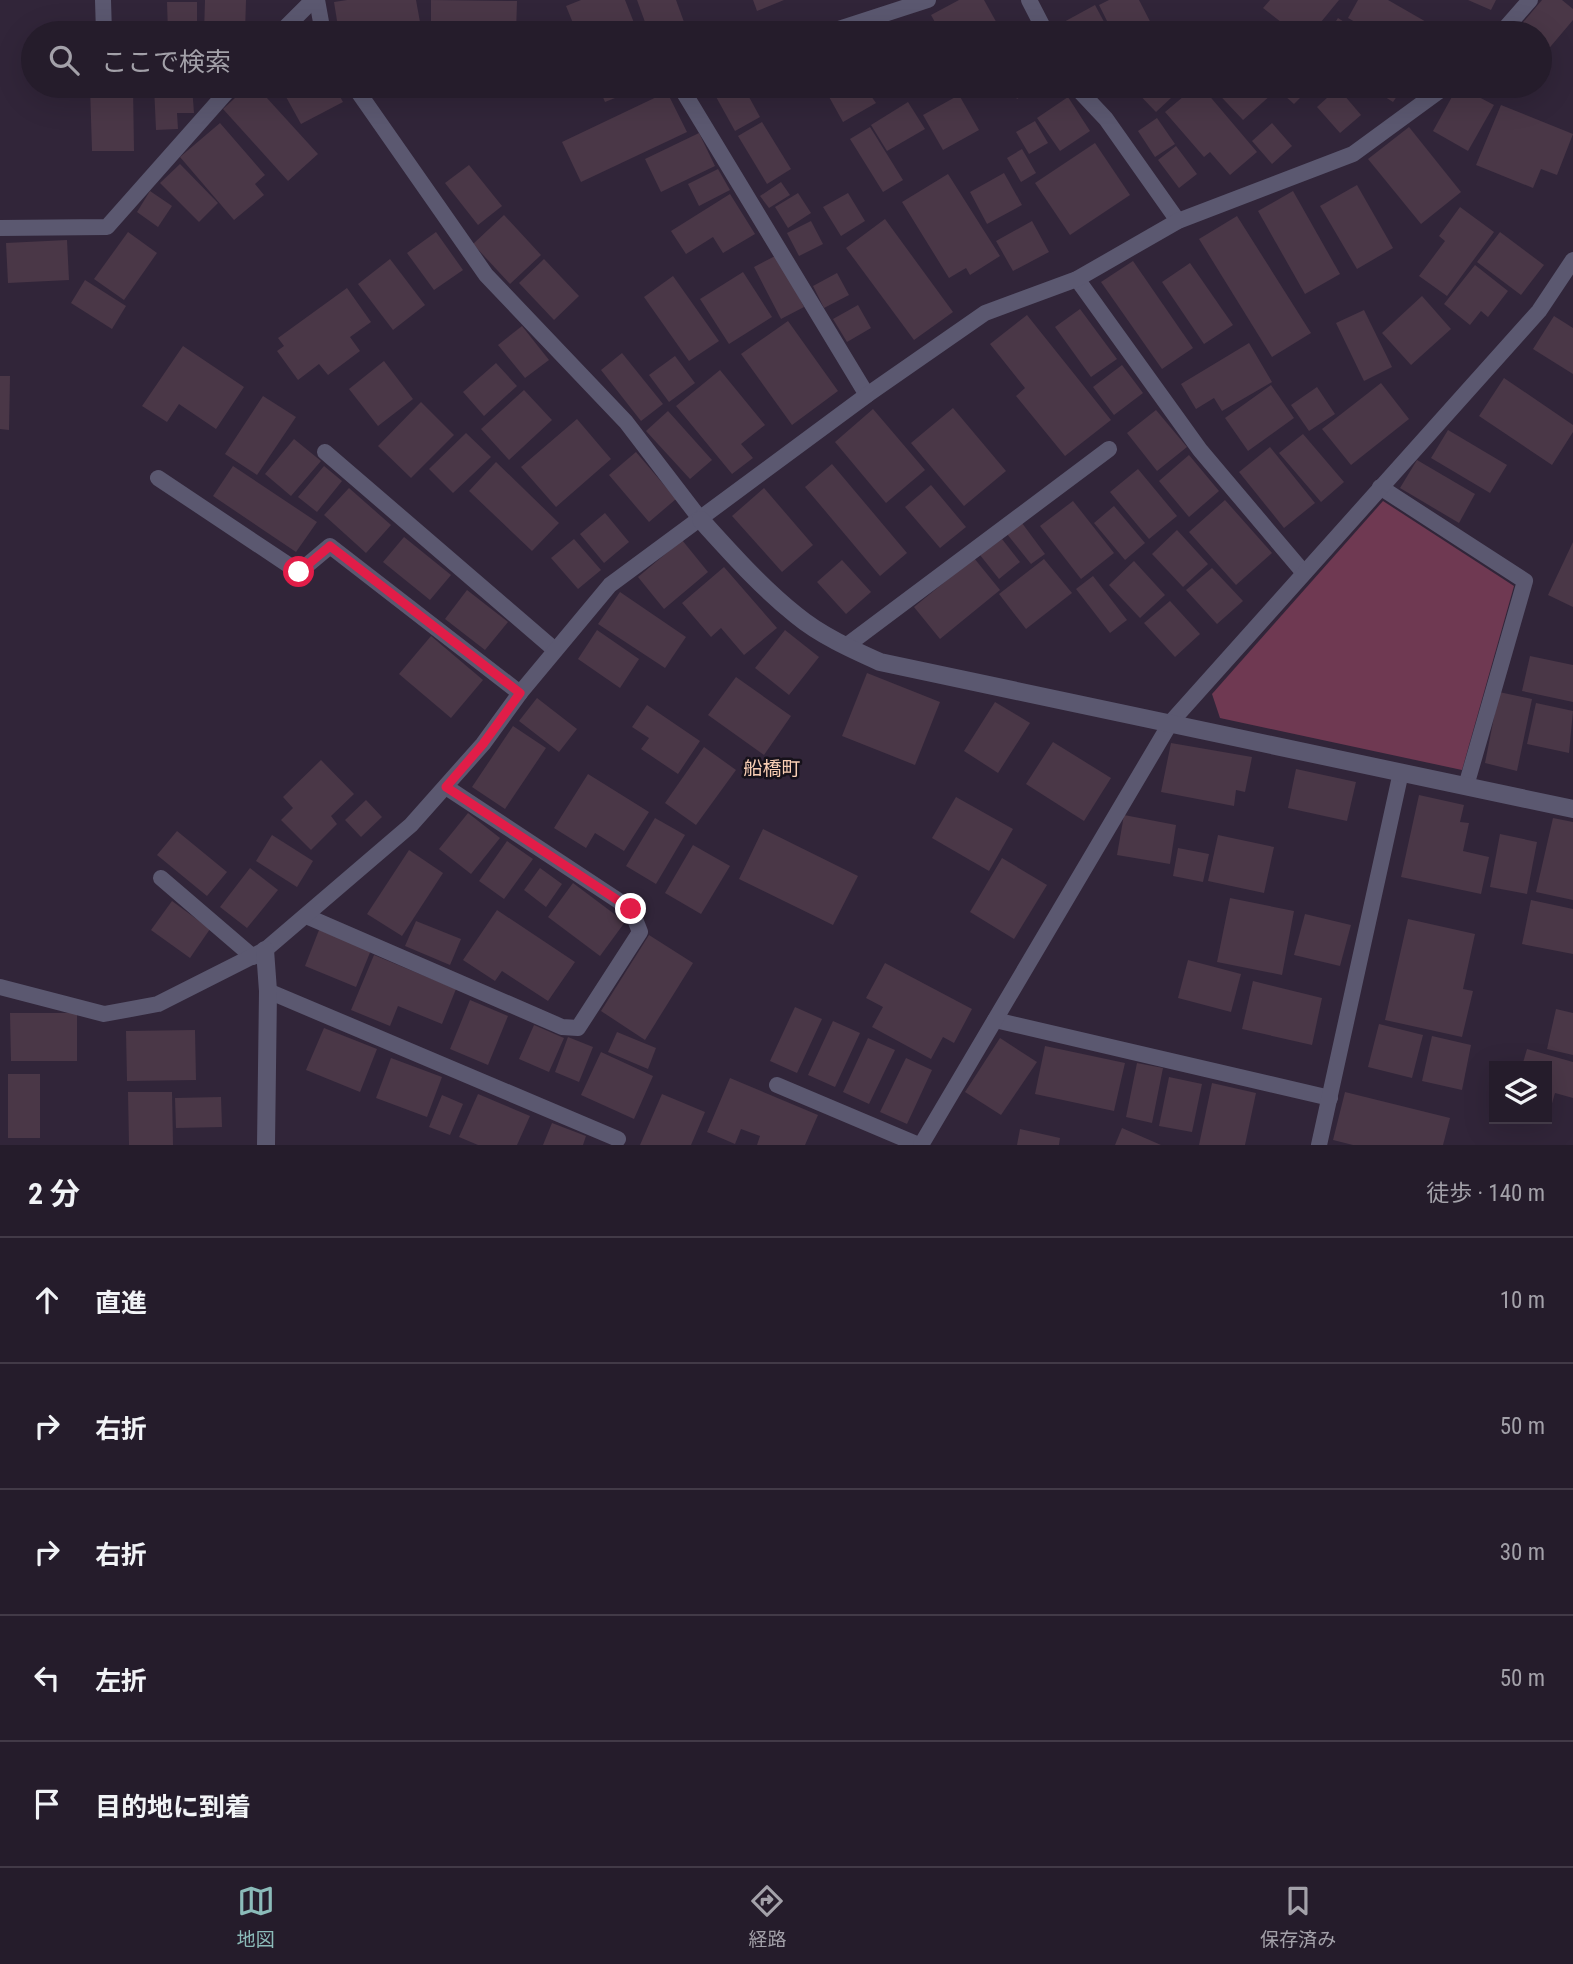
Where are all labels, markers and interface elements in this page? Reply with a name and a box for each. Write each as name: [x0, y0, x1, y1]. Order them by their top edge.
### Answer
search box: [21, 21, 1552, 98]
icon: search: [45, 41, 83, 79]
text: ここで検索: [101, 47, 231, 77]
route start: [283, 556, 314, 587]
district label: 船橋町: [743, 757, 801, 780]
route end: [615, 893, 646, 924]
map controls: [1489, 1061, 1552, 1124]
button: layers: [1489, 1061, 1552, 1124]
text: 2 分: [28, 1176, 80, 1211]
text: 徒歩 · 140 m: [1426, 1180, 1545, 1207]
icon: ahead: [28, 1281, 66, 1319]
text: 10 m: [1500, 1287, 1545, 1314]
text: 直進: [95, 1288, 147, 1318]
icon: right: [28, 1407, 66, 1445]
text: 50 m: [1500, 1413, 1545, 1440]
text: 右折: [95, 1414, 147, 1444]
icon: right: [28, 1533, 66, 1571]
text: 30 m: [1500, 1539, 1545, 1566]
text: 右折: [95, 1540, 147, 1570]
icon: left: [28, 1659, 66, 1697]
text: 50 m: [1500, 1665, 1545, 1692]
text: 左折: [95, 1666, 147, 1696]
icon: arrive: [28, 1785, 66, 1823]
text: 目的地に到着: [95, 1792, 251, 1822]
tab: 地図: [237, 1882, 275, 1951]
tab: 経路: [748, 1882, 786, 1951]
tab: 保存済み: [1260, 1882, 1336, 1951]

